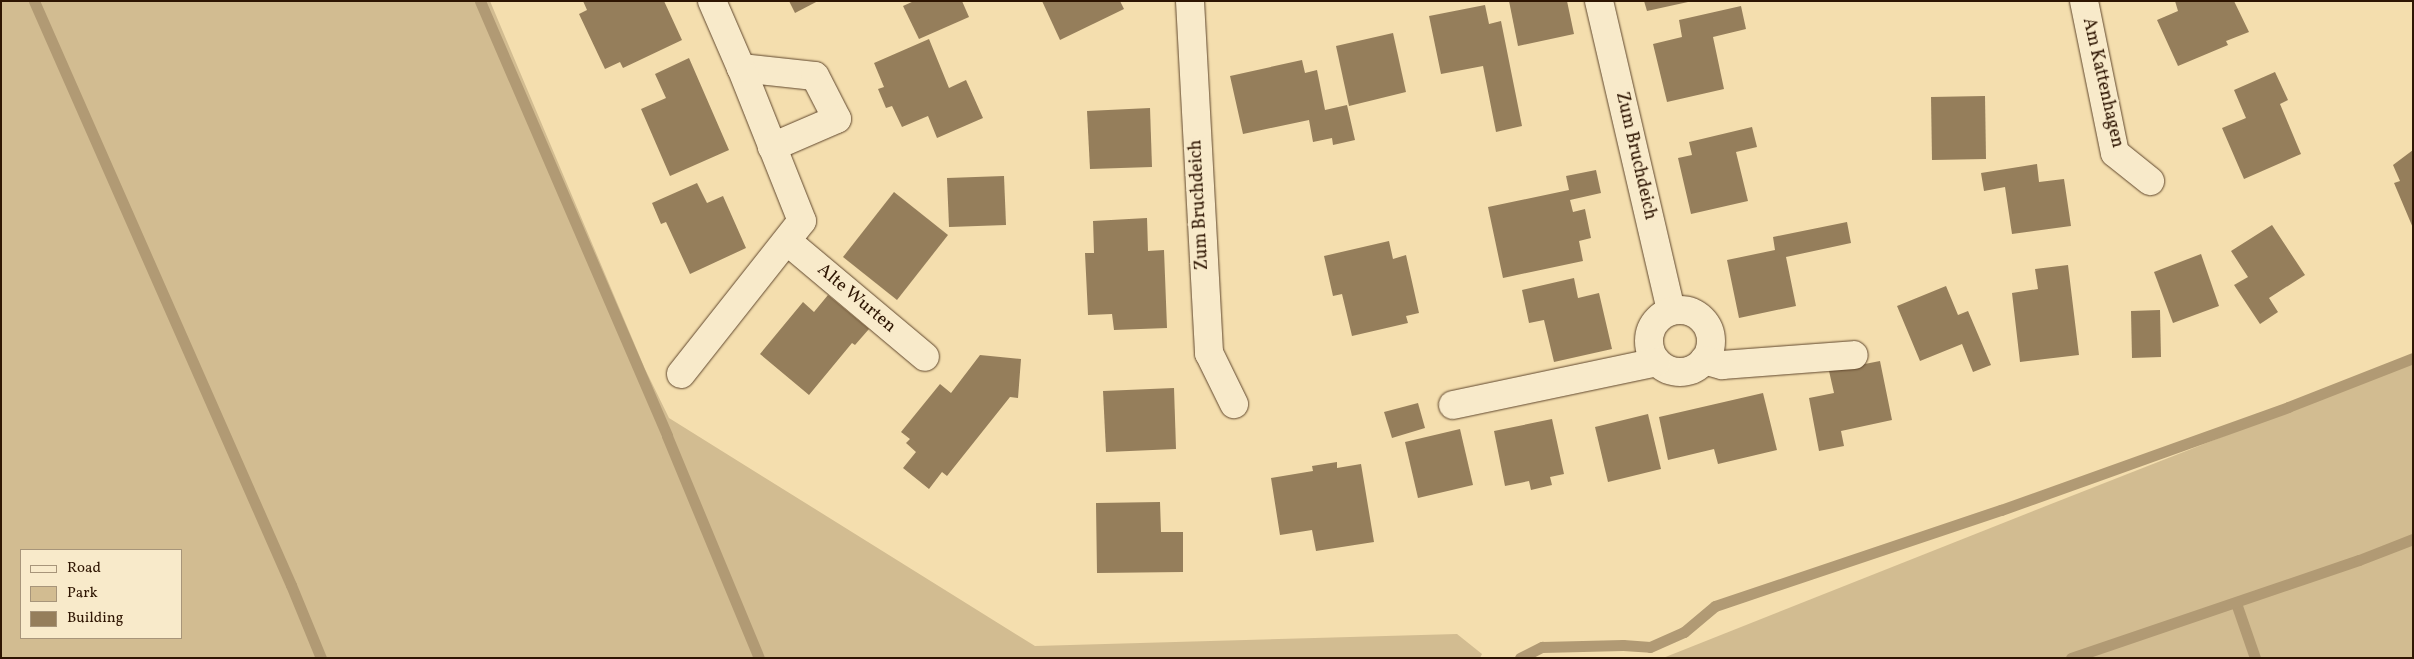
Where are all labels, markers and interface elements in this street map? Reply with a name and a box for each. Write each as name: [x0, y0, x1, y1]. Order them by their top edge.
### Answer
street label: Am Kattenhagen: [2077, 16, 2127, 150]
street label: Zum Bruchdeich: [1610, 90, 1660, 222]
street label: Zum Bruchdeich: [1186, 139, 1214, 271]
street label: Alte Wurten: [812, 260, 900, 338]
legend: [20, 549, 182, 639]
text: Road: [67, 558, 101, 579]
text: Park: [67, 583, 98, 604]
text: Building: [67, 608, 123, 629]

